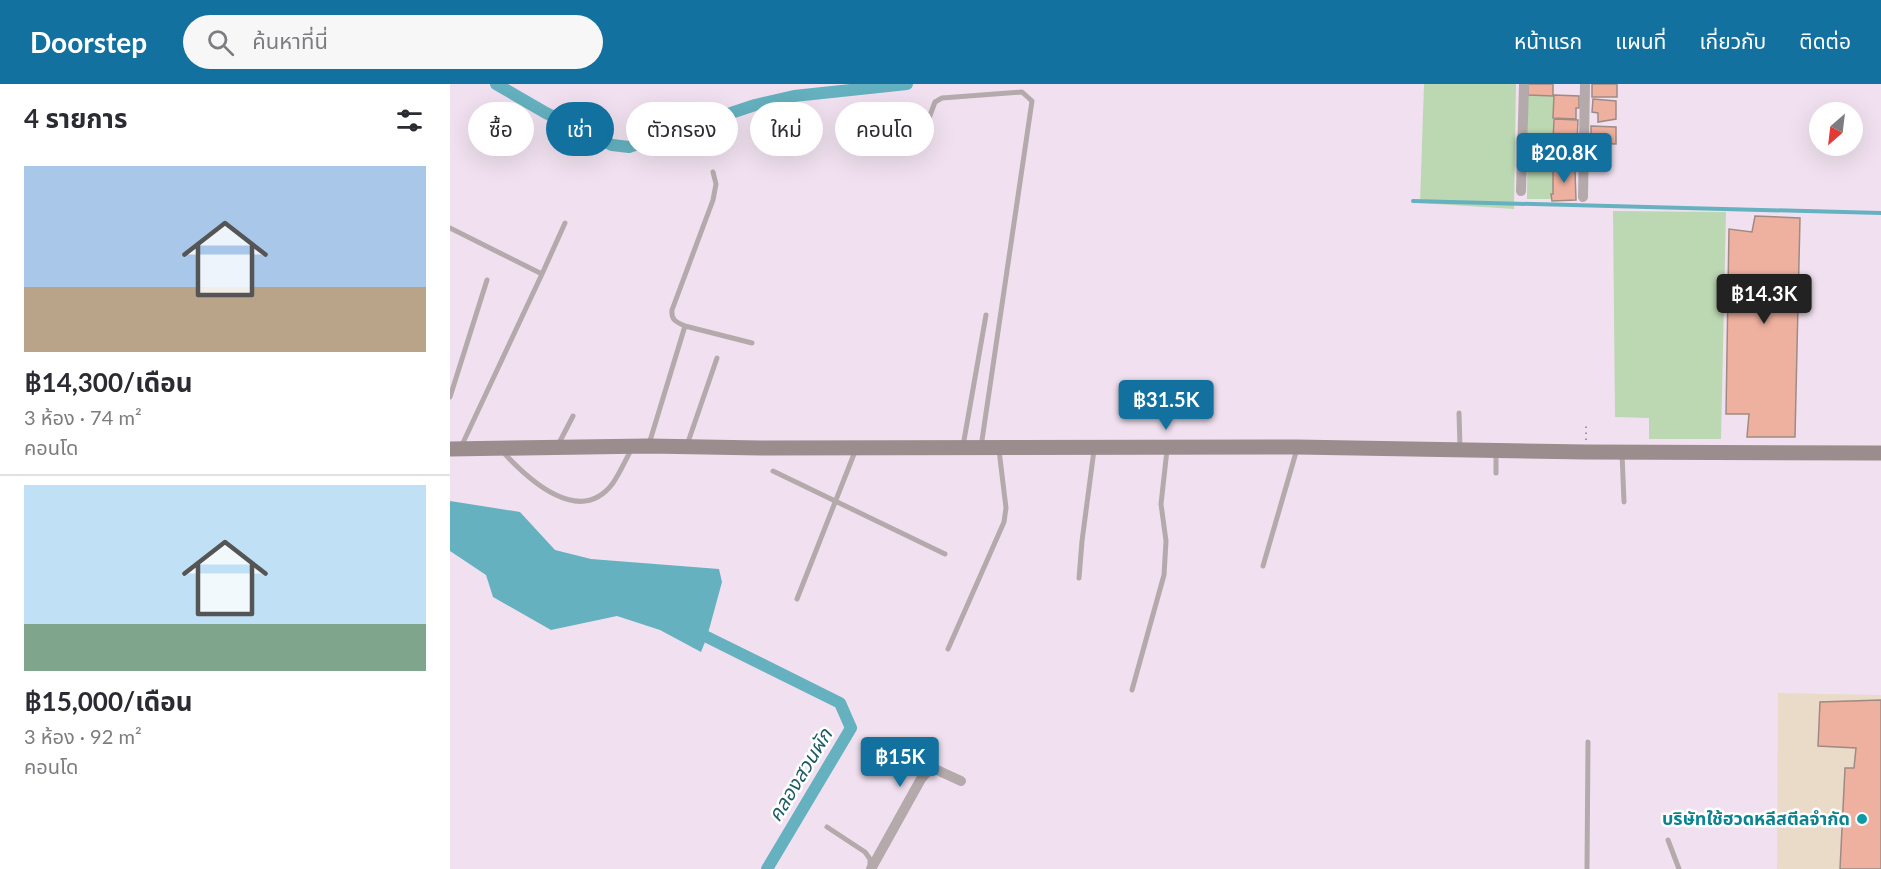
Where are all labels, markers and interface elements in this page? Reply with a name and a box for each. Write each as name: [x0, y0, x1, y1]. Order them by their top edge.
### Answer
search box: [183, 15, 603, 69]
text: Doorstep: [30, 25, 147, 59]
icon: search: [204, 26, 237, 59]
text: ค้นหาที่นี่: [252, 27, 328, 54]
text: หน้าแรก: [1514, 28, 1582, 53]
text: แผนที่: [1615, 28, 1666, 53]
text: เกี่ยวกับ: [1699, 28, 1766, 53]
text: ติดต่อ: [1799, 28, 1851, 53]
text: 4 รายการ: [24, 102, 127, 134]
chip: ซื้อ: [468, 102, 534, 156]
chip: เช่า: [546, 102, 614, 156]
chip: ตัวกรอง: [626, 102, 738, 156]
chip: ใหม่: [750, 102, 823, 156]
chip: คอนโด: [835, 102, 934, 156]
north arrow: [1809, 102, 1863, 156]
map controls: [1809, 102, 1863, 156]
icon: filters: [393, 104, 426, 137]
pin: ฿20.8K: [1515, 133, 1613, 184]
text: ฿20.8K: [1531, 140, 1597, 164]
icon: home: [171, 205, 279, 313]
pin: ฿14.3K: [1715, 274, 1813, 325]
text: ฿14.3K: [1731, 281, 1797, 305]
text: ฿14,300/เดือน: [24, 366, 192, 398]
pin: ฿31.5K: [1117, 380, 1215, 431]
text: ฿31.5K: [1133, 387, 1199, 411]
text: 3 ห้อง · 74 m²: [24, 405, 142, 429]
text: คอนโด: [24, 435, 78, 459]
icon: home: [171, 524, 279, 632]
text: ฿15,000/เดือน: [24, 685, 192, 717]
water label: คลองสวนผัก: [762, 723, 837, 825]
text: 3 ห้อง · 92 m²: [24, 724, 142, 748]
pin: ฿15K: [864, 737, 936, 788]
text: ฿15K: [875, 744, 925, 768]
text: คอนโด: [24, 754, 78, 778]
place label: บริษัทใช้ฮวดหลีสตีลจำกัด: [1662, 807, 1850, 829]
marker: บริษัทใช้ฮวดหลีสตีลจำกัด: [1855, 812, 1869, 826]

